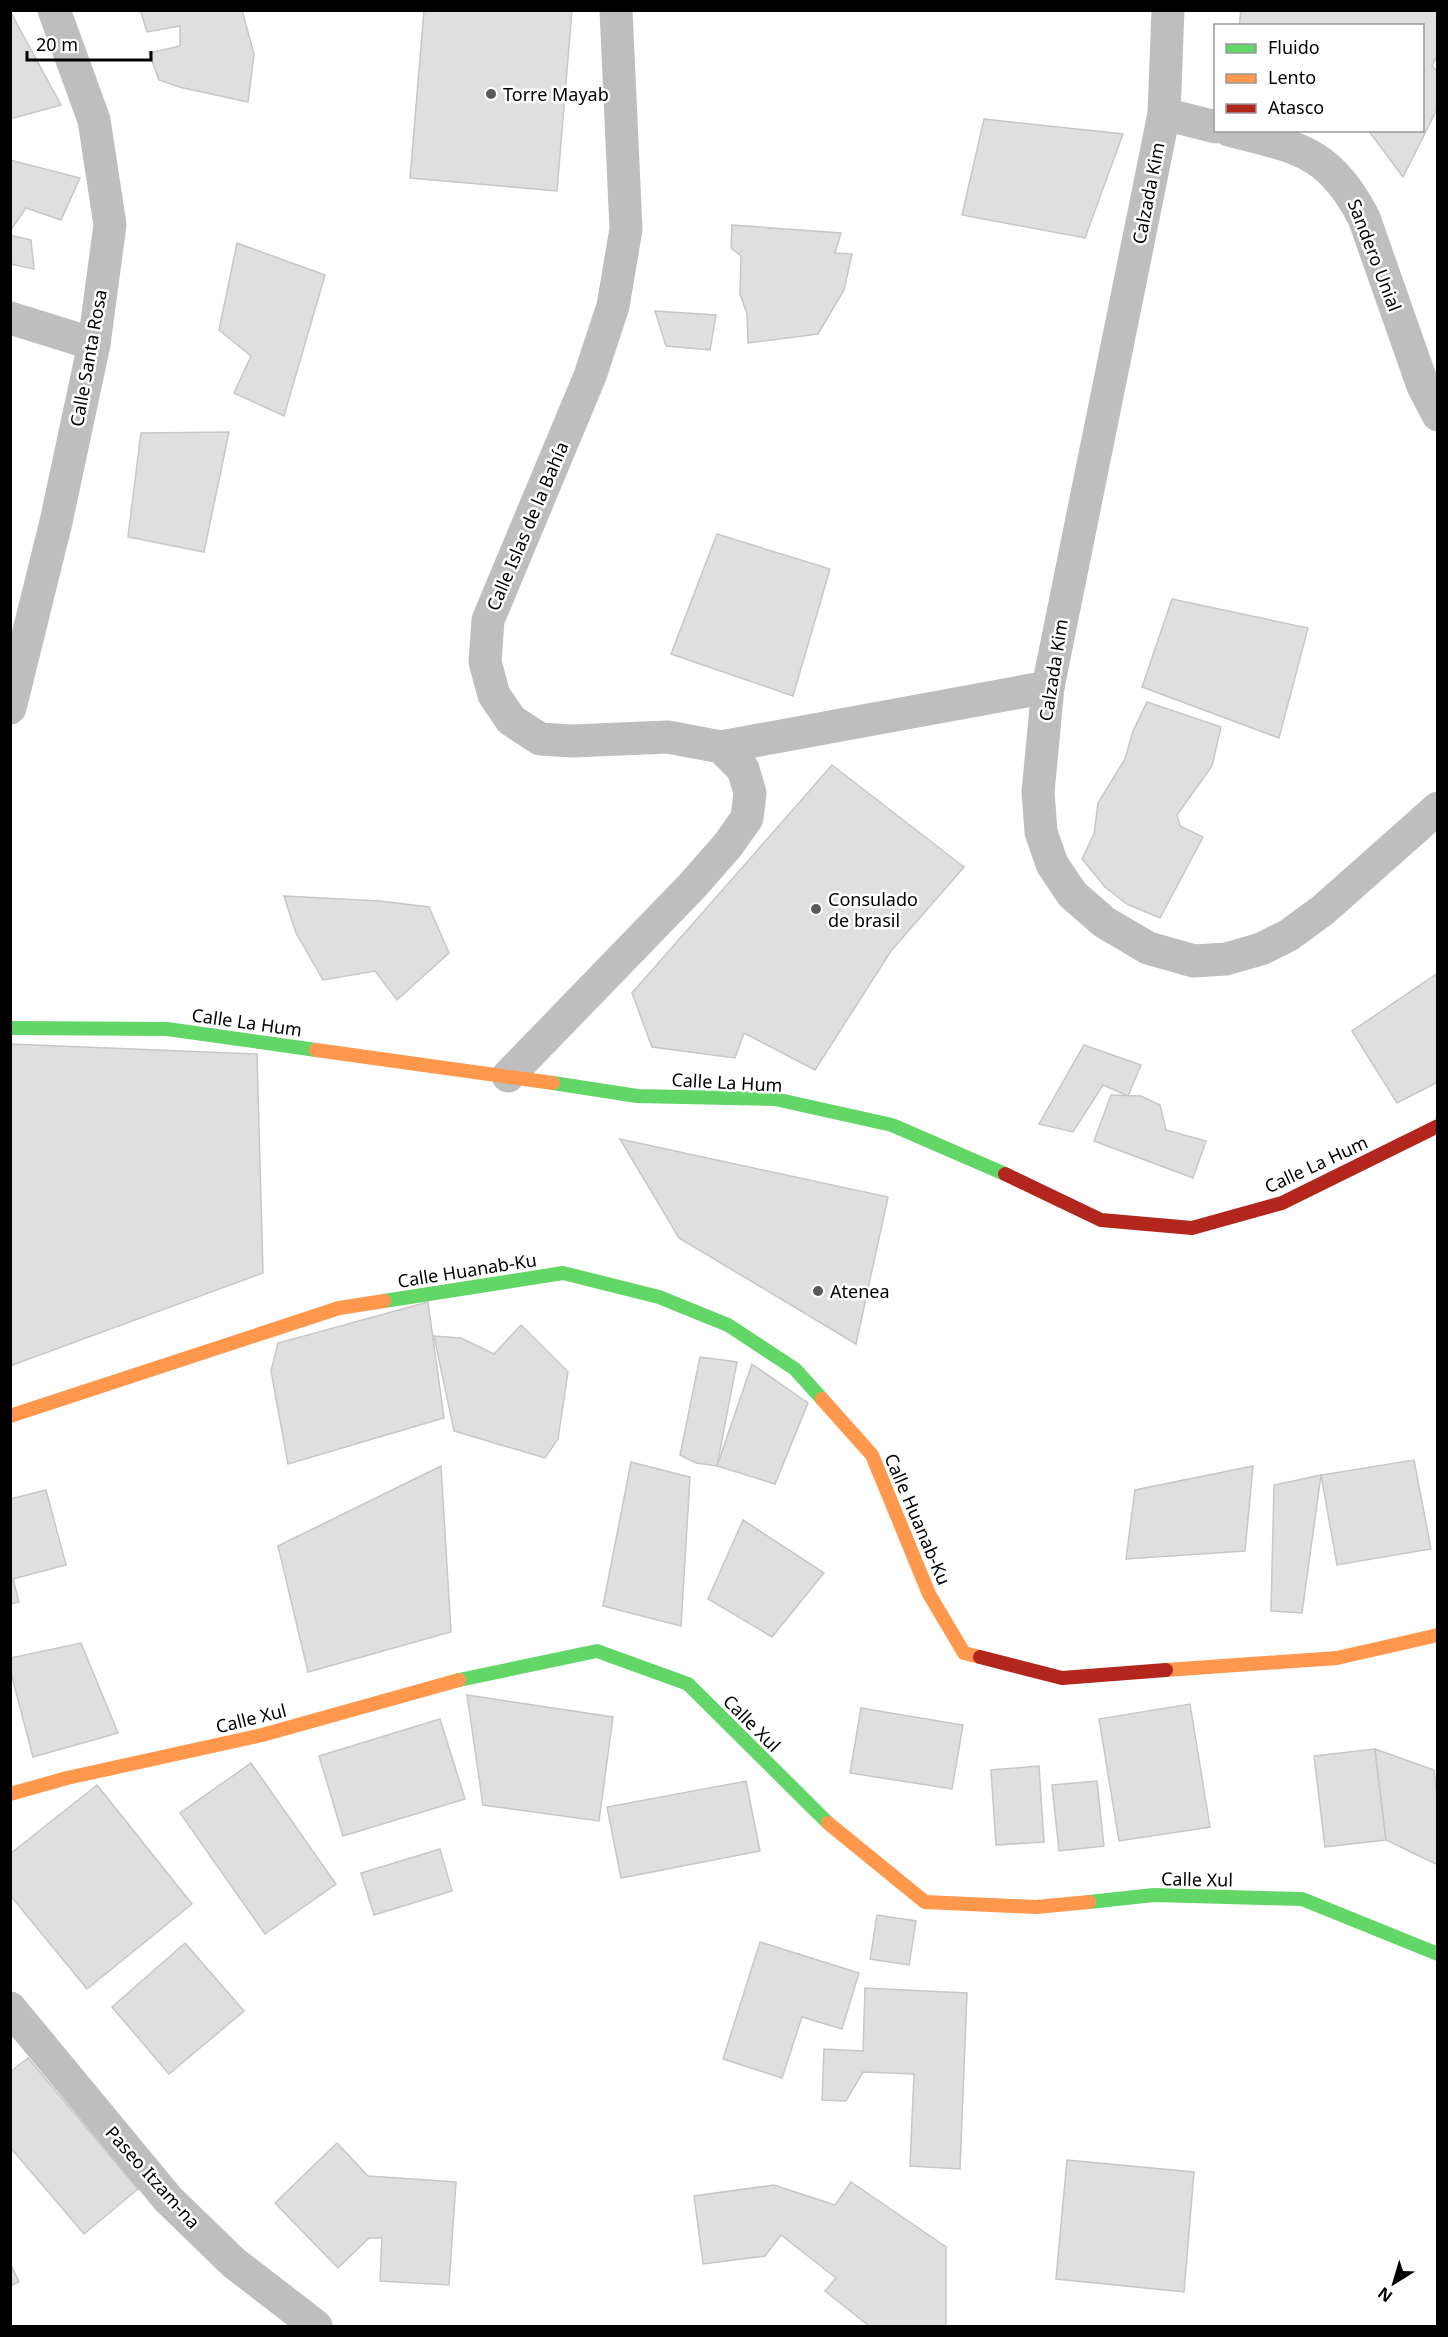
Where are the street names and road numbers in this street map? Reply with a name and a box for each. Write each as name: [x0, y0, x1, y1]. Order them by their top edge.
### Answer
street label: Calzada Kim: [1126, 140, 1170, 246]
street label: Sandero Unial: [1343, 195, 1407, 315]
street label: Calle Santa Rosa: [64, 288, 112, 428]
street label: Calle Islas de la Bahía: [481, 438, 573, 614]
street label: Calzada Kim: [1033, 617, 1073, 723]
street label: Calle La Hum: [190, 1002, 304, 1042]
street label: Calle La Hum: [671, 1067, 783, 1097]
street label: Calle La Hum: [1261, 1130, 1371, 1198]
street label: Calle Huanab-Ku: [396, 1247, 538, 1293]
street label: Calle Huanab-Ku: [880, 1450, 956, 1588]
street label: Calle Xul: [718, 1689, 786, 1757]
street label: Calle Xul: [213, 1698, 289, 1738]
street label: Calle Xul: [1161, 1866, 1233, 1892]
street label: Paseo Itzam-na: [100, 2121, 206, 2233]

